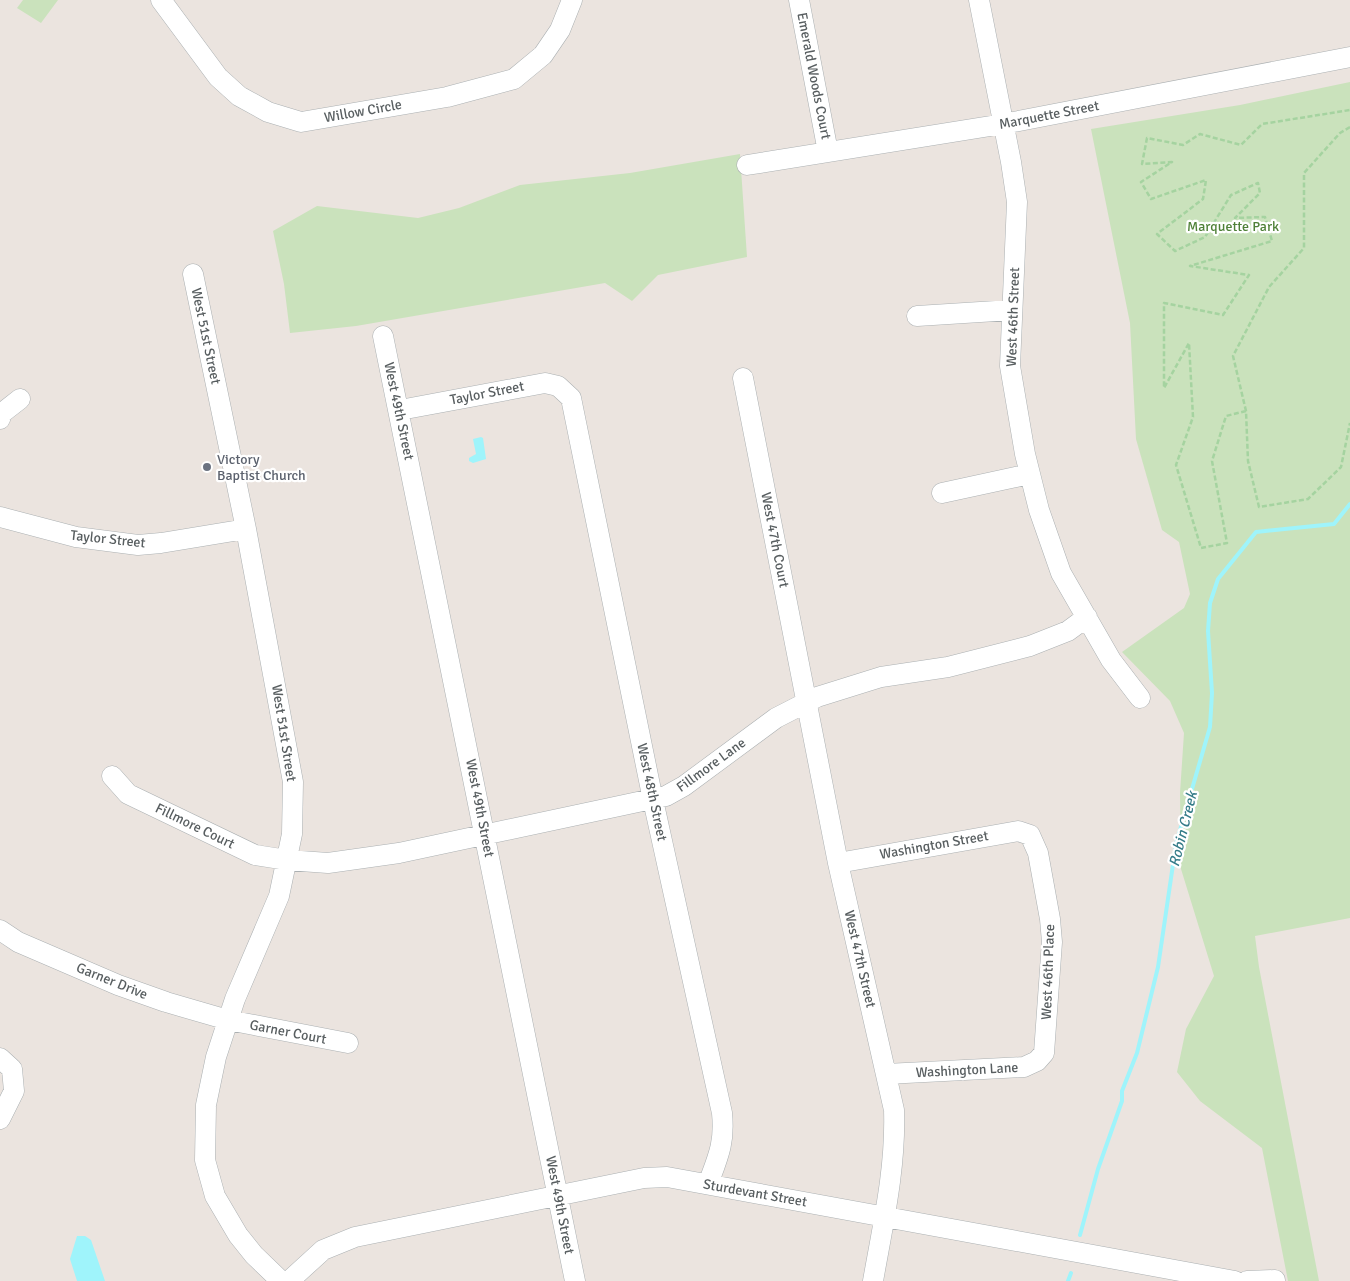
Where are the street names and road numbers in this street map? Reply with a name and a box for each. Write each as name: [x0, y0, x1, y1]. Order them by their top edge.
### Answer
street label: Emerald Woods Court: [793, 11, 835, 141]
street label: Willow Circle: [323, 96, 403, 126]
street label: Marquette Street: [997, 97, 1101, 133]
street label: West 46th Street: [1003, 267, 1023, 367]
street label: West 51st Street: [187, 286, 225, 386]
street label: West 49th Street: [380, 360, 418, 462]
street label: Taylor Street: [448, 377, 526, 409]
street label: West 47th Court: [757, 491, 793, 589]
street label: Taylor Street: [70, 527, 146, 551]
street label: West 51st Street: [268, 683, 300, 783]
street label: Fillmore Lane: [673, 734, 749, 796]
street label: West 48th Street: [633, 741, 671, 843]
street label: West 49th Street: [462, 757, 498, 859]
street label: Fillmore Court: [153, 799, 238, 853]
street label: Washington Street: [878, 827, 990, 863]
street label: West 47th Street: [841, 909, 880, 1010]
street label: West 46th Place: [1038, 924, 1058, 1020]
street label: Garner Drive: [74, 959, 150, 1003]
street label: Garner Court: [248, 1016, 328, 1048]
street label: Washington Lane: [915, 1059, 1019, 1081]
street label: West 49th Street: [542, 1154, 578, 1256]
street label: Sturdevant Street: [702, 1175, 808, 1211]

